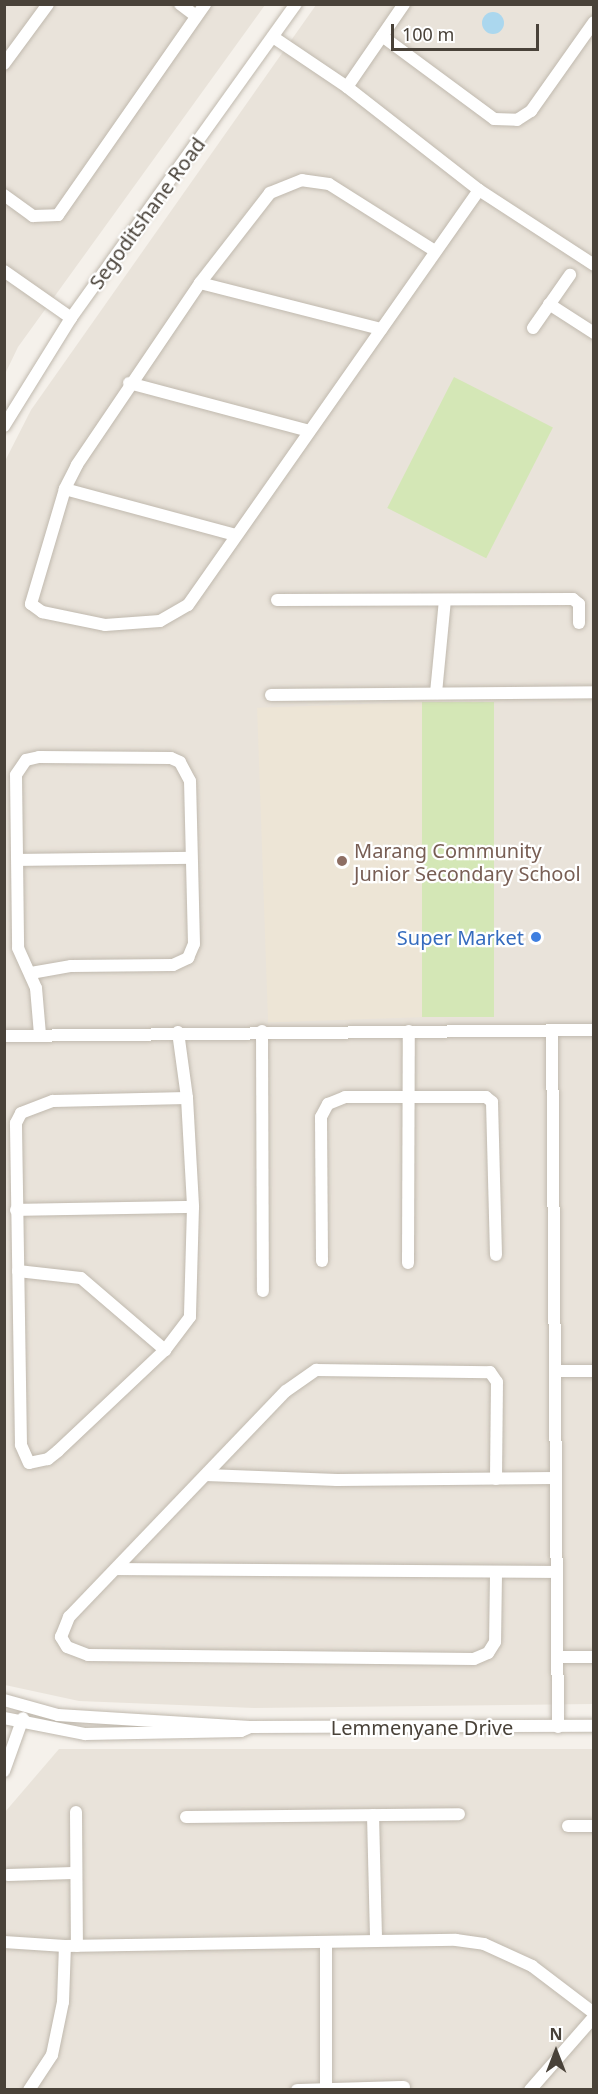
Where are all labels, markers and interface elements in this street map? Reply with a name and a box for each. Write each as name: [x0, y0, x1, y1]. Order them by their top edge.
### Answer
scale bar: [394, 12, 542, 50]
text: 100 m: [402, 22, 454, 46]
street label: Segoditshane Road: [84, 133, 210, 293]
place label: Marang Community Junior Secondary School: [354, 838, 581, 885]
marker: Marang Community Junior Secondary School: [335, 854, 349, 868]
place label: Super Market: [397, 925, 524, 949]
marker: Super Market: [529, 930, 543, 944]
street label: Lemmenyane Drive: [331, 1715, 513, 1739]
north arrow: [526, 2022, 586, 2082]
text: N: [549, 2023, 563, 2045]

